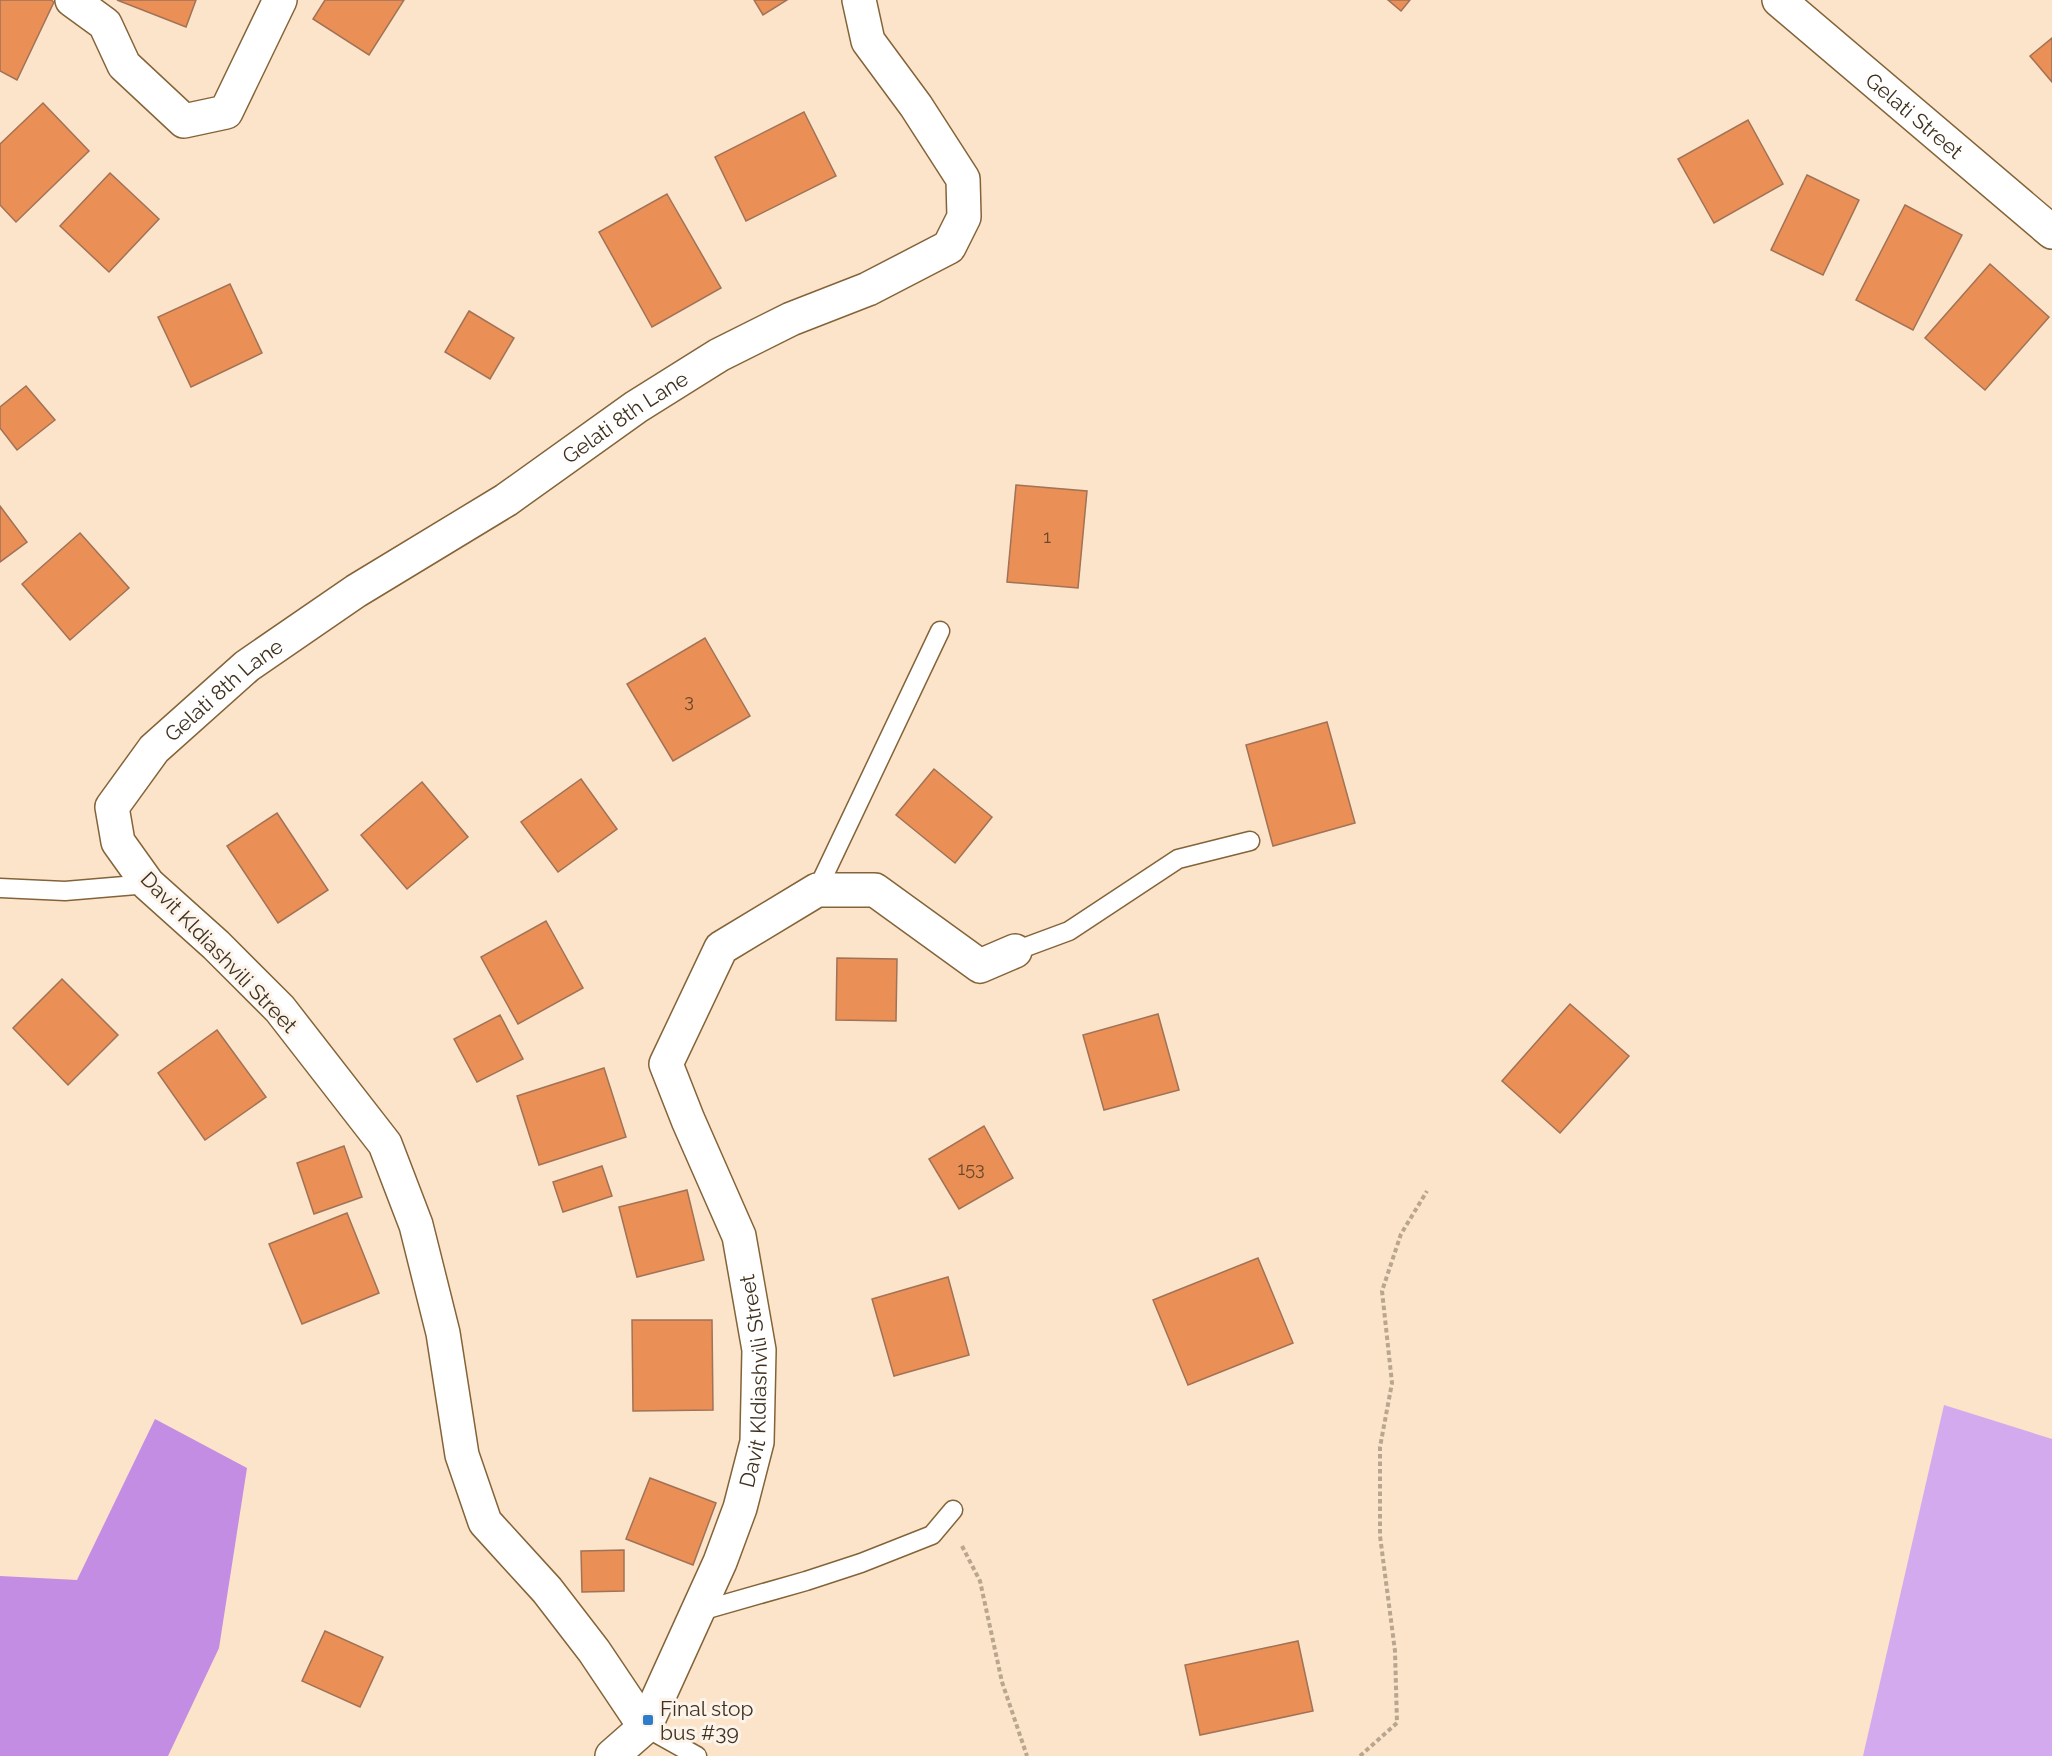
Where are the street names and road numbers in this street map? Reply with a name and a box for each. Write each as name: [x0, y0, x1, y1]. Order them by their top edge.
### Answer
street label: Gelati Street: [1861, 67, 1968, 164]
street label: Gelati 8th Lane: [557, 365, 692, 468]
street label: Gelati 8th Lane: [159, 633, 287, 746]
street label: Davit Kldiashvili Street: [136, 866, 302, 1038]
street label: Davit Kldiashvili Street: [733, 1273, 772, 1490]

